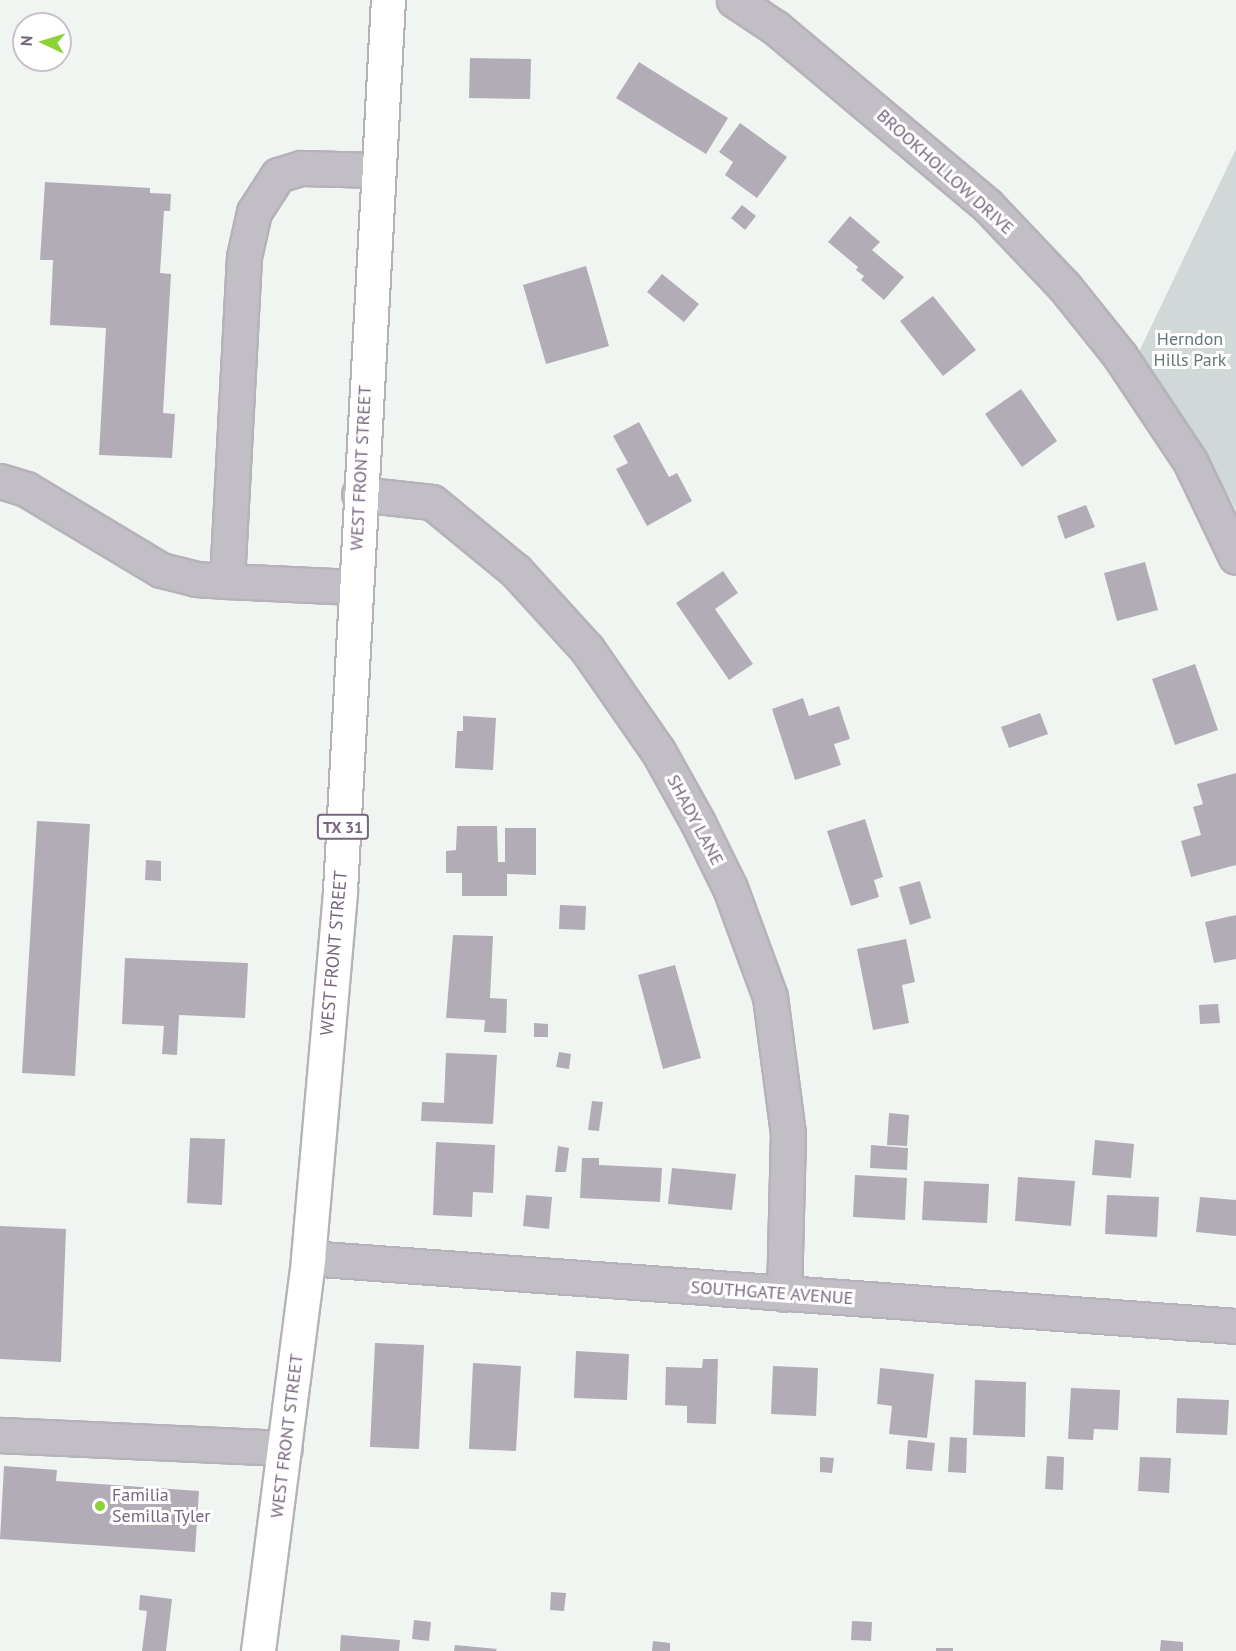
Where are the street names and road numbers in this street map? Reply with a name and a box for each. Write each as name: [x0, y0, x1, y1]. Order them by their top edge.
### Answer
street label: BROOKHOLLOW DRIVE: [872, 105, 1018, 239]
street label: WEST FRONT STREET: [346, 384, 376, 552]
street label: SHADY LANE: [662, 771, 728, 869]
road number: TX 31: [316, 814, 370, 840]
street label: WEST FRONT STREET: [316, 869, 352, 1037]
street label: SOUTHGATE AVENUE: [690, 1277, 854, 1309]
street label: WEST FRONT STREET: [266, 1352, 308, 1520]

